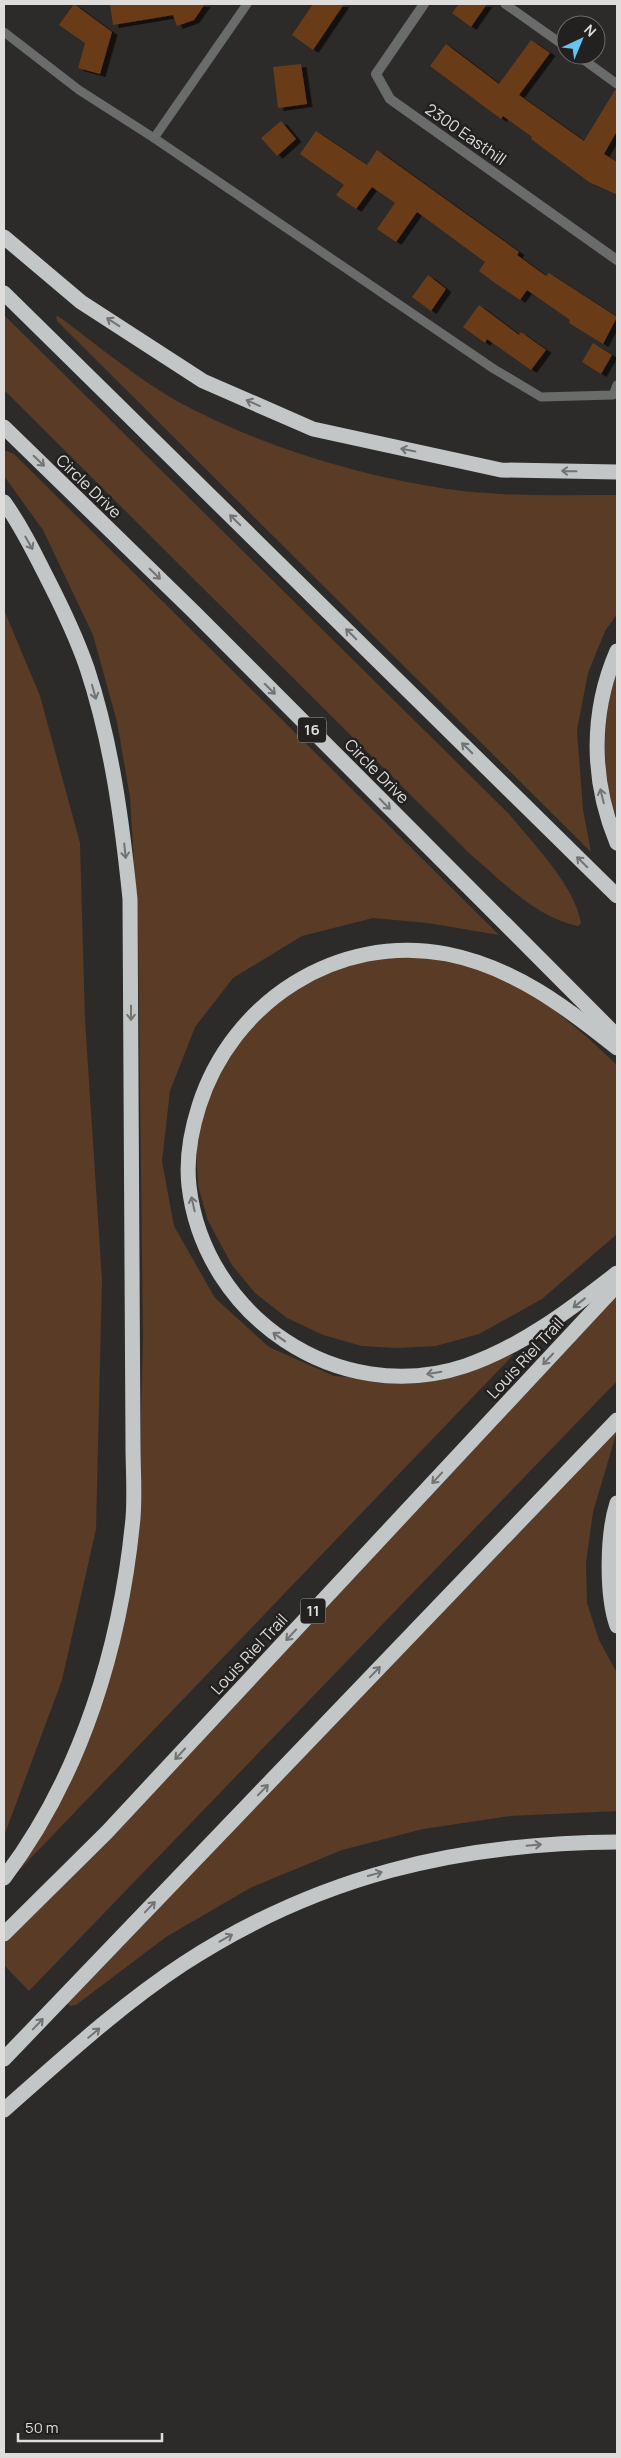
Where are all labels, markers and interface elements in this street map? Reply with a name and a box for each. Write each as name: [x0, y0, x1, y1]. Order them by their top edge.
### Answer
north arrow: [556, 15, 606, 65]
text: N: [580, 20, 601, 41]
street label: 2300 Easthill: [421, 98, 511, 170]
one-way arrow: [106, 317, 120, 327]
one-way arrow: [246, 397, 261, 407]
one-way arrow: [401, 445, 417, 454]
street label: Circle Drive: [51, 449, 127, 523]
one-way arrow: [32, 455, 45, 467]
one-way arrow: [561, 466, 577, 476]
one-way arrow: [229, 514, 241, 526]
one-way arrow: [24, 536, 34, 550]
one-way arrow: [149, 568, 161, 580]
one-way arrow: [344, 628, 357, 640]
one-way arrow: [264, 682, 276, 694]
one-way arrow: [90, 684, 99, 700]
road number: 16: [298, 718, 326, 742]
street label: Circle Drive: [340, 734, 414, 808]
one-way arrow: [460, 742, 473, 754]
one-way arrow: [597, 789, 606, 805]
one-way arrow: [379, 797, 391, 810]
one-way arrow: [121, 843, 130, 859]
one-way arrow: [576, 856, 589, 868]
one-way arrow: [126, 1005, 136, 1021]
one-way arrow: [188, 1197, 197, 1213]
one-way arrow: [573, 1298, 586, 1309]
street label: Louis Riel Trail: [482, 1313, 568, 1403]
one-way arrow: [273, 1332, 286, 1343]
one-way arrow: [542, 1353, 554, 1365]
one-way arrow: [426, 1368, 442, 1378]
one-way arrow: [431, 1471, 443, 1484]
road number: 11: [300, 1598, 326, 1624]
street label: Louis Riel Trail: [206, 1609, 292, 1699]
one-way arrow: [285, 1628, 297, 1641]
one-way arrow: [369, 1666, 381, 1679]
one-way arrow: [174, 1747, 186, 1760]
one-way arrow: [256, 1784, 268, 1796]
one-way arrow: [526, 1840, 542, 1850]
one-way arrow: [366, 1869, 382, 1879]
one-way arrow: [144, 1901, 156, 1913]
one-way arrow: [218, 1933, 233, 1943]
one-way arrow: [31, 2018, 44, 2030]
one-way arrow: [88, 2027, 101, 2038]
scale bar: [18, 2410, 161, 2442]
text: 50 m: [25, 2417, 59, 2438]

